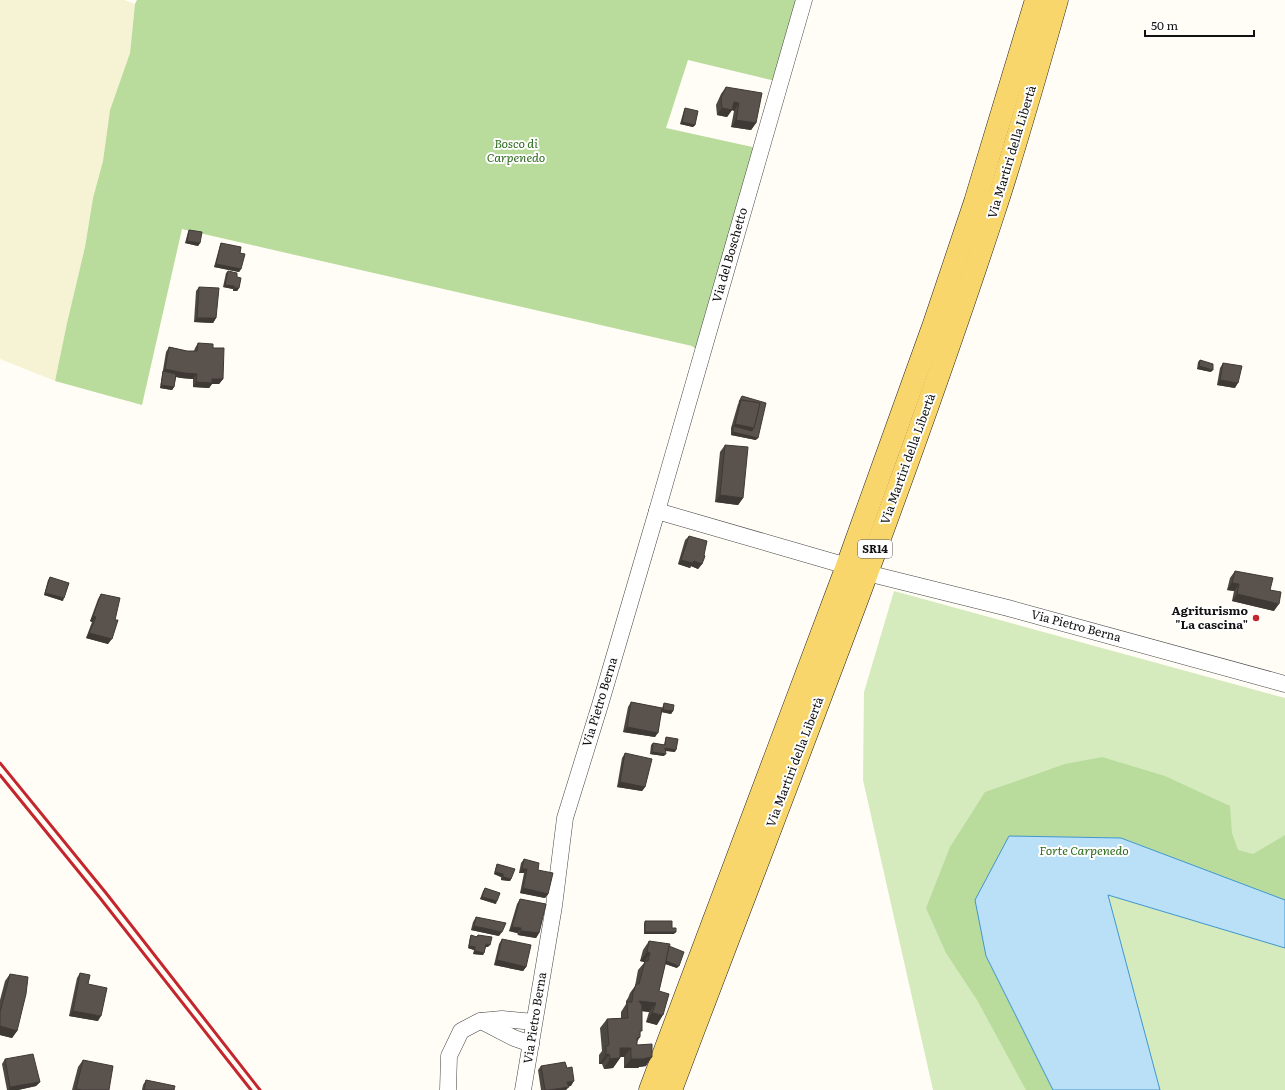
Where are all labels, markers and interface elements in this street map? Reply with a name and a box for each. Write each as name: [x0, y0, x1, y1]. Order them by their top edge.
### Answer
scale bar: [1145, 12, 1254, 38]
text: 50 m: [1151, 16, 1178, 34]
street label: Via Martiri della Libertà: [982, 83, 1040, 220]
park label: Bosco di Carpenedo: [487, 134, 545, 166]
street label: Via del Boschetto: [707, 205, 751, 304]
street label: Via Martiri della Libertà: [875, 390, 939, 527]
road number: SR14: [858, 540, 892, 558]
place label: Agriturismo "La cascina": [1172, 601, 1248, 633]
street label: Via Pietro Berna: [1029, 604, 1124, 646]
marker: Agriturismo "La cascina": [1251, 613, 1261, 623]
street label: Via Pietro Berna: [577, 654, 621, 749]
street label: Via Martiri della Libertà: [761, 693, 827, 829]
park label: Forte Carpenedo: [1039, 841, 1129, 859]
street label: Via Pietro Berna: [518, 970, 550, 1065]

